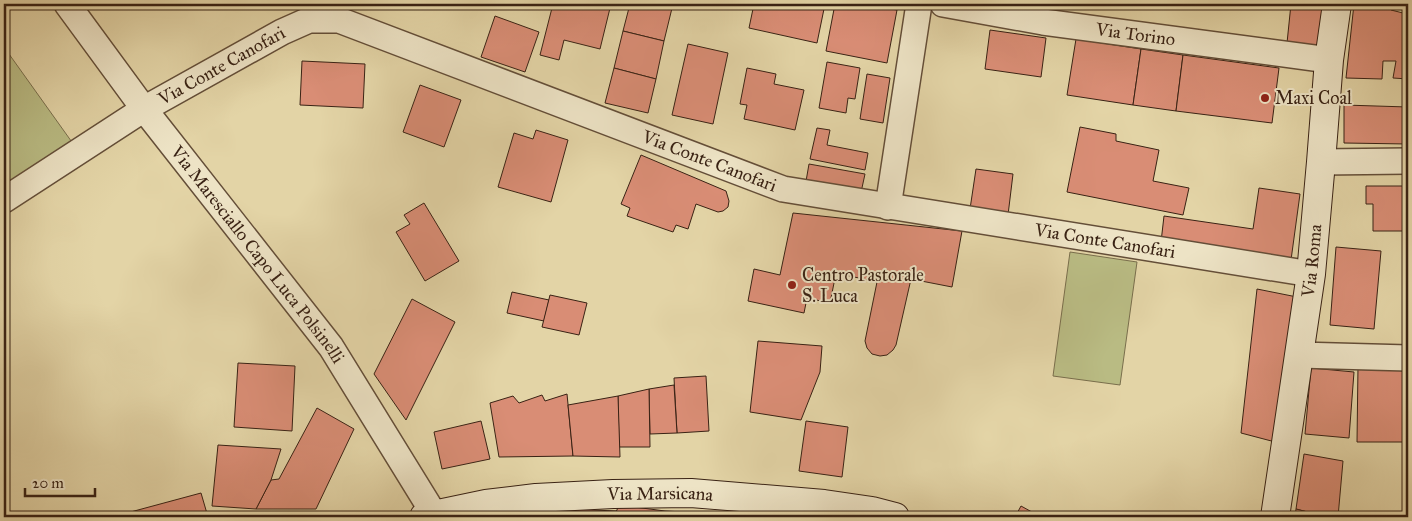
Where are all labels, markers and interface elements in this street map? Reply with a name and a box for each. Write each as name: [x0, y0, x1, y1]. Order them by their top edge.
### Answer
street label: Via Torino: [1094, 18, 1177, 50]
street label: Via Conte Canofari: [153, 21, 289, 110]
place label: Maxi Coal: [1275, 87, 1352, 109]
marker: Maxi Coal: [1259, 92, 1271, 104]
street label: Via Conte Canofari: [638, 125, 780, 197]
street label: Via Maresciallo Capo Luca Polsinelli: [165, 140, 349, 367]
street label: Via Conte Canofari: [1032, 219, 1177, 263]
street label: Via Roma: [1297, 223, 1326, 300]
place label: Centro Pastorale S. Luca: [802, 264, 924, 307]
marker: Centro Pastorale S. Luca: [786, 279, 798, 291]
scale bar: [25, 466, 95, 498]
text: 20 m: [32, 474, 64, 492]
street label: Via Marsicana: [606, 482, 714, 506]

